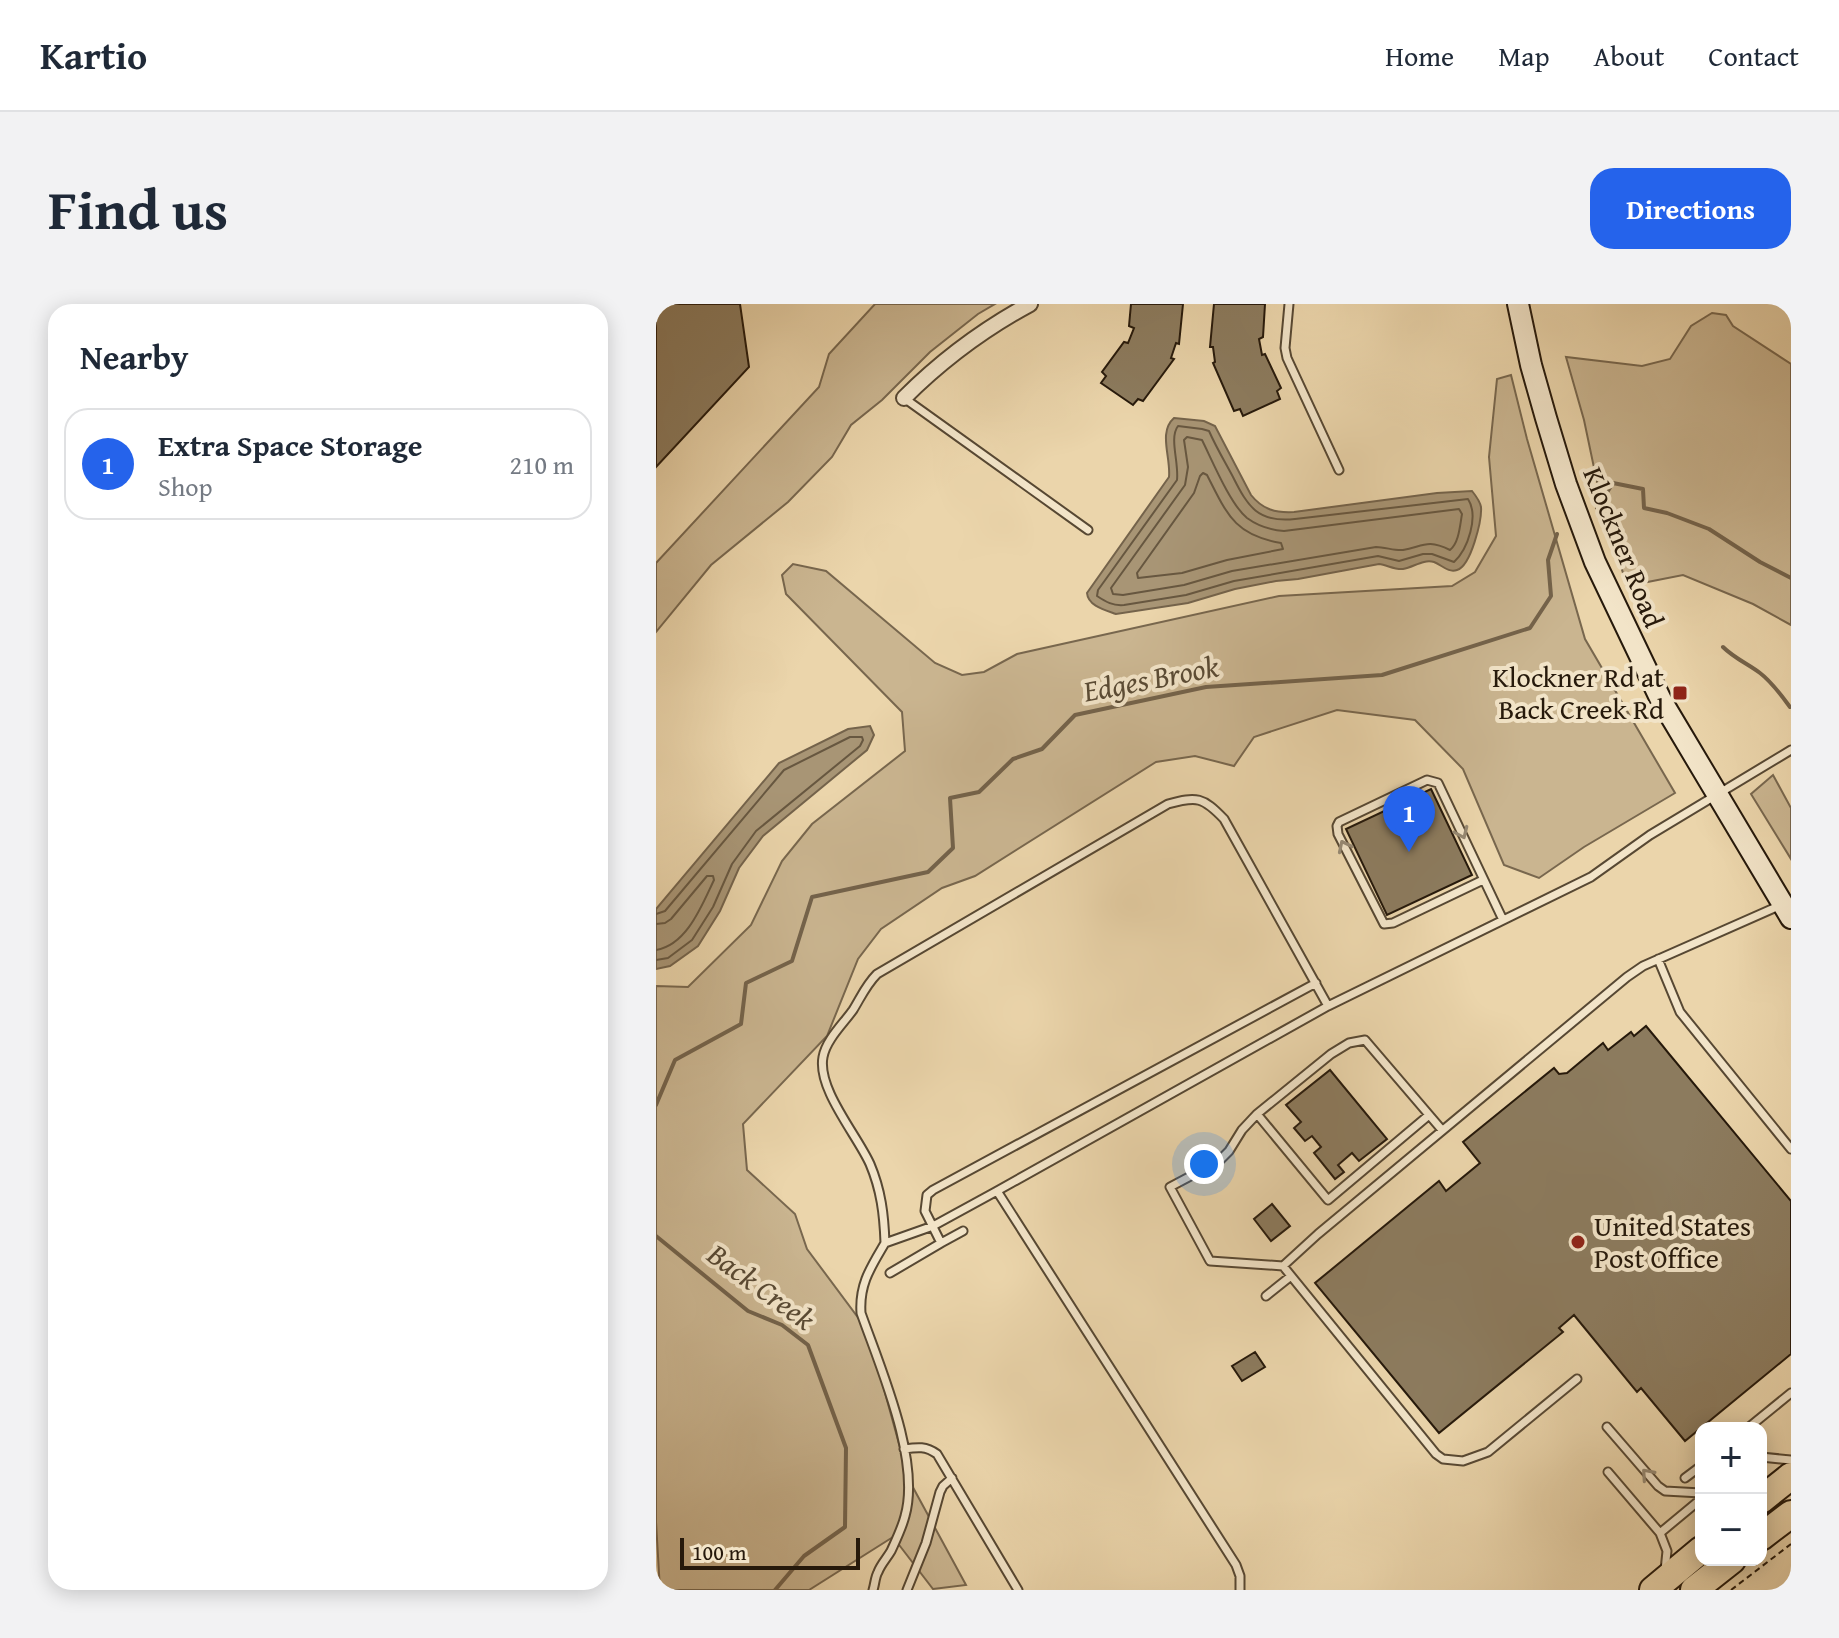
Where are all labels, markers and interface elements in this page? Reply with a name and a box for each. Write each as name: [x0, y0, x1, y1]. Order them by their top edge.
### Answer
text: Kartio: [40, 27, 147, 83]
text: Home: [1385, 35, 1454, 76]
text: Map: [1498, 35, 1550, 76]
text: About: [1594, 35, 1664, 76]
text: Contact: [1708, 35, 1799, 76]
text: Find us: [48, 167, 228, 250]
button: Directions: [1590, 168, 1791, 249]
text: Nearby: [80, 332, 189, 381]
text: Extra Space Storage: [158, 423, 423, 467]
text: 1: [101, 445, 115, 484]
text: 210 m: [509, 445, 574, 484]
street label: Klockner Road: [1574, 460, 1675, 633]
text: Shop: [158, 467, 213, 506]
water label: Edges Brook: [1079, 643, 1222, 713]
place label: Klockner Rd at Back Creek Rd: [1492, 656, 1664, 729]
marker: Klockner Rd at Back Creek Rd: [1671, 684, 1689, 702]
pin: 1: [1383, 786, 1435, 852]
one-way arrow: [1452, 825, 1468, 840]
one-way arrow: [1338, 840, 1354, 855]
your location: [1184, 1144, 1224, 1184]
place label: United States Post Office: [1594, 1205, 1751, 1278]
water label: Back Creek: [698, 1232, 825, 1340]
marker: United States Post Office: [1569, 1233, 1587, 1251]
map controls: [1695, 1422, 1767, 1566]
button: +: [1695, 1422, 1767, 1494]
one-way arrow: [1642, 1468, 1657, 1483]
button: −: [1695, 1494, 1767, 1566]
scale bar: [680, 1534, 860, 1570]
text: 100 m: [692, 1536, 747, 1568]

